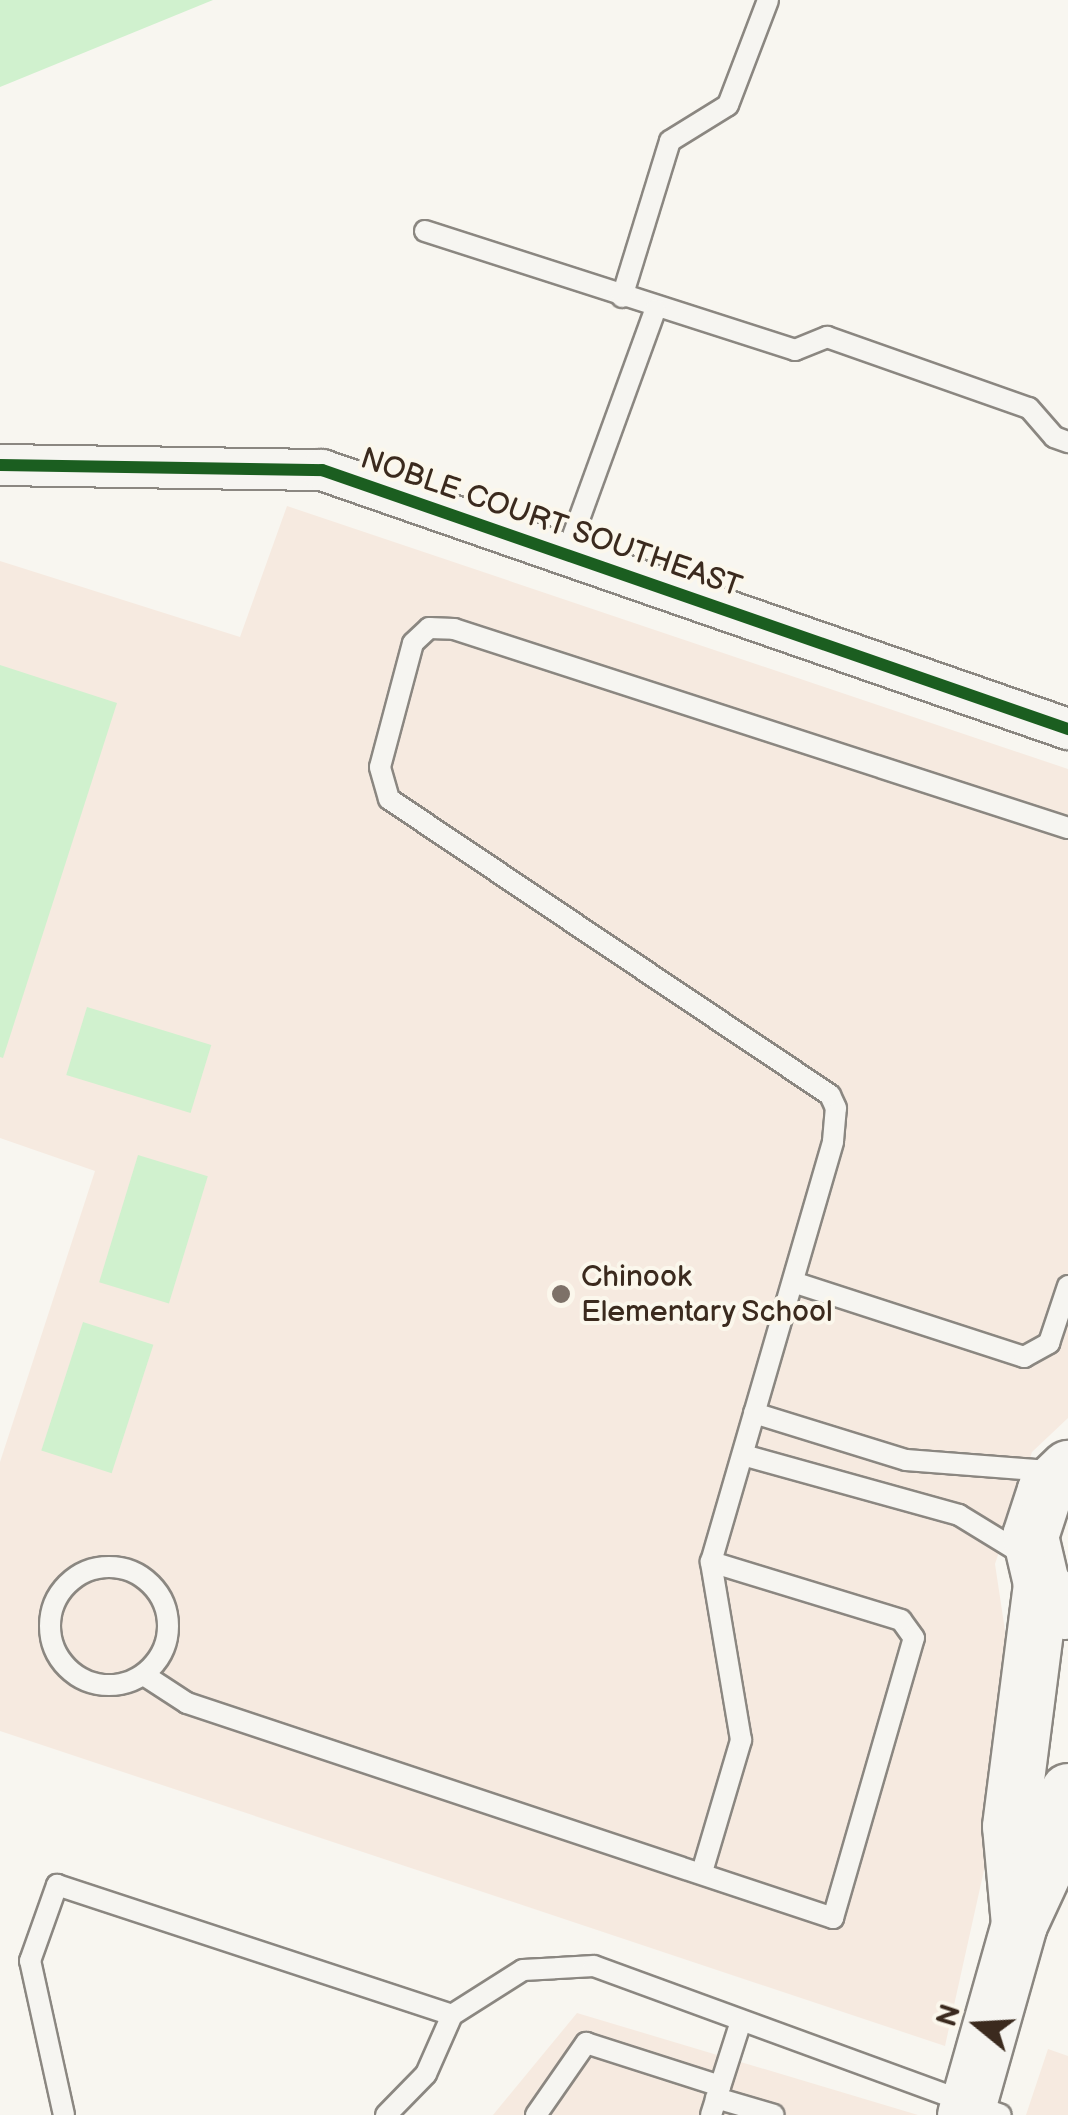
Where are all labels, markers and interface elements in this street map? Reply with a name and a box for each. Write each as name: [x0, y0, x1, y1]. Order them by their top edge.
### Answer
street label: NOBLE COURT SOUTHEAST: [355, 441, 747, 605]
place label: Chinook Elementary School: [581, 1259, 835, 1330]
marker: Chinook Elementary School: [550, 1283, 572, 1305]
north arrow: [928, 1975, 1028, 2075]
text: N: [930, 2000, 968, 2031]

